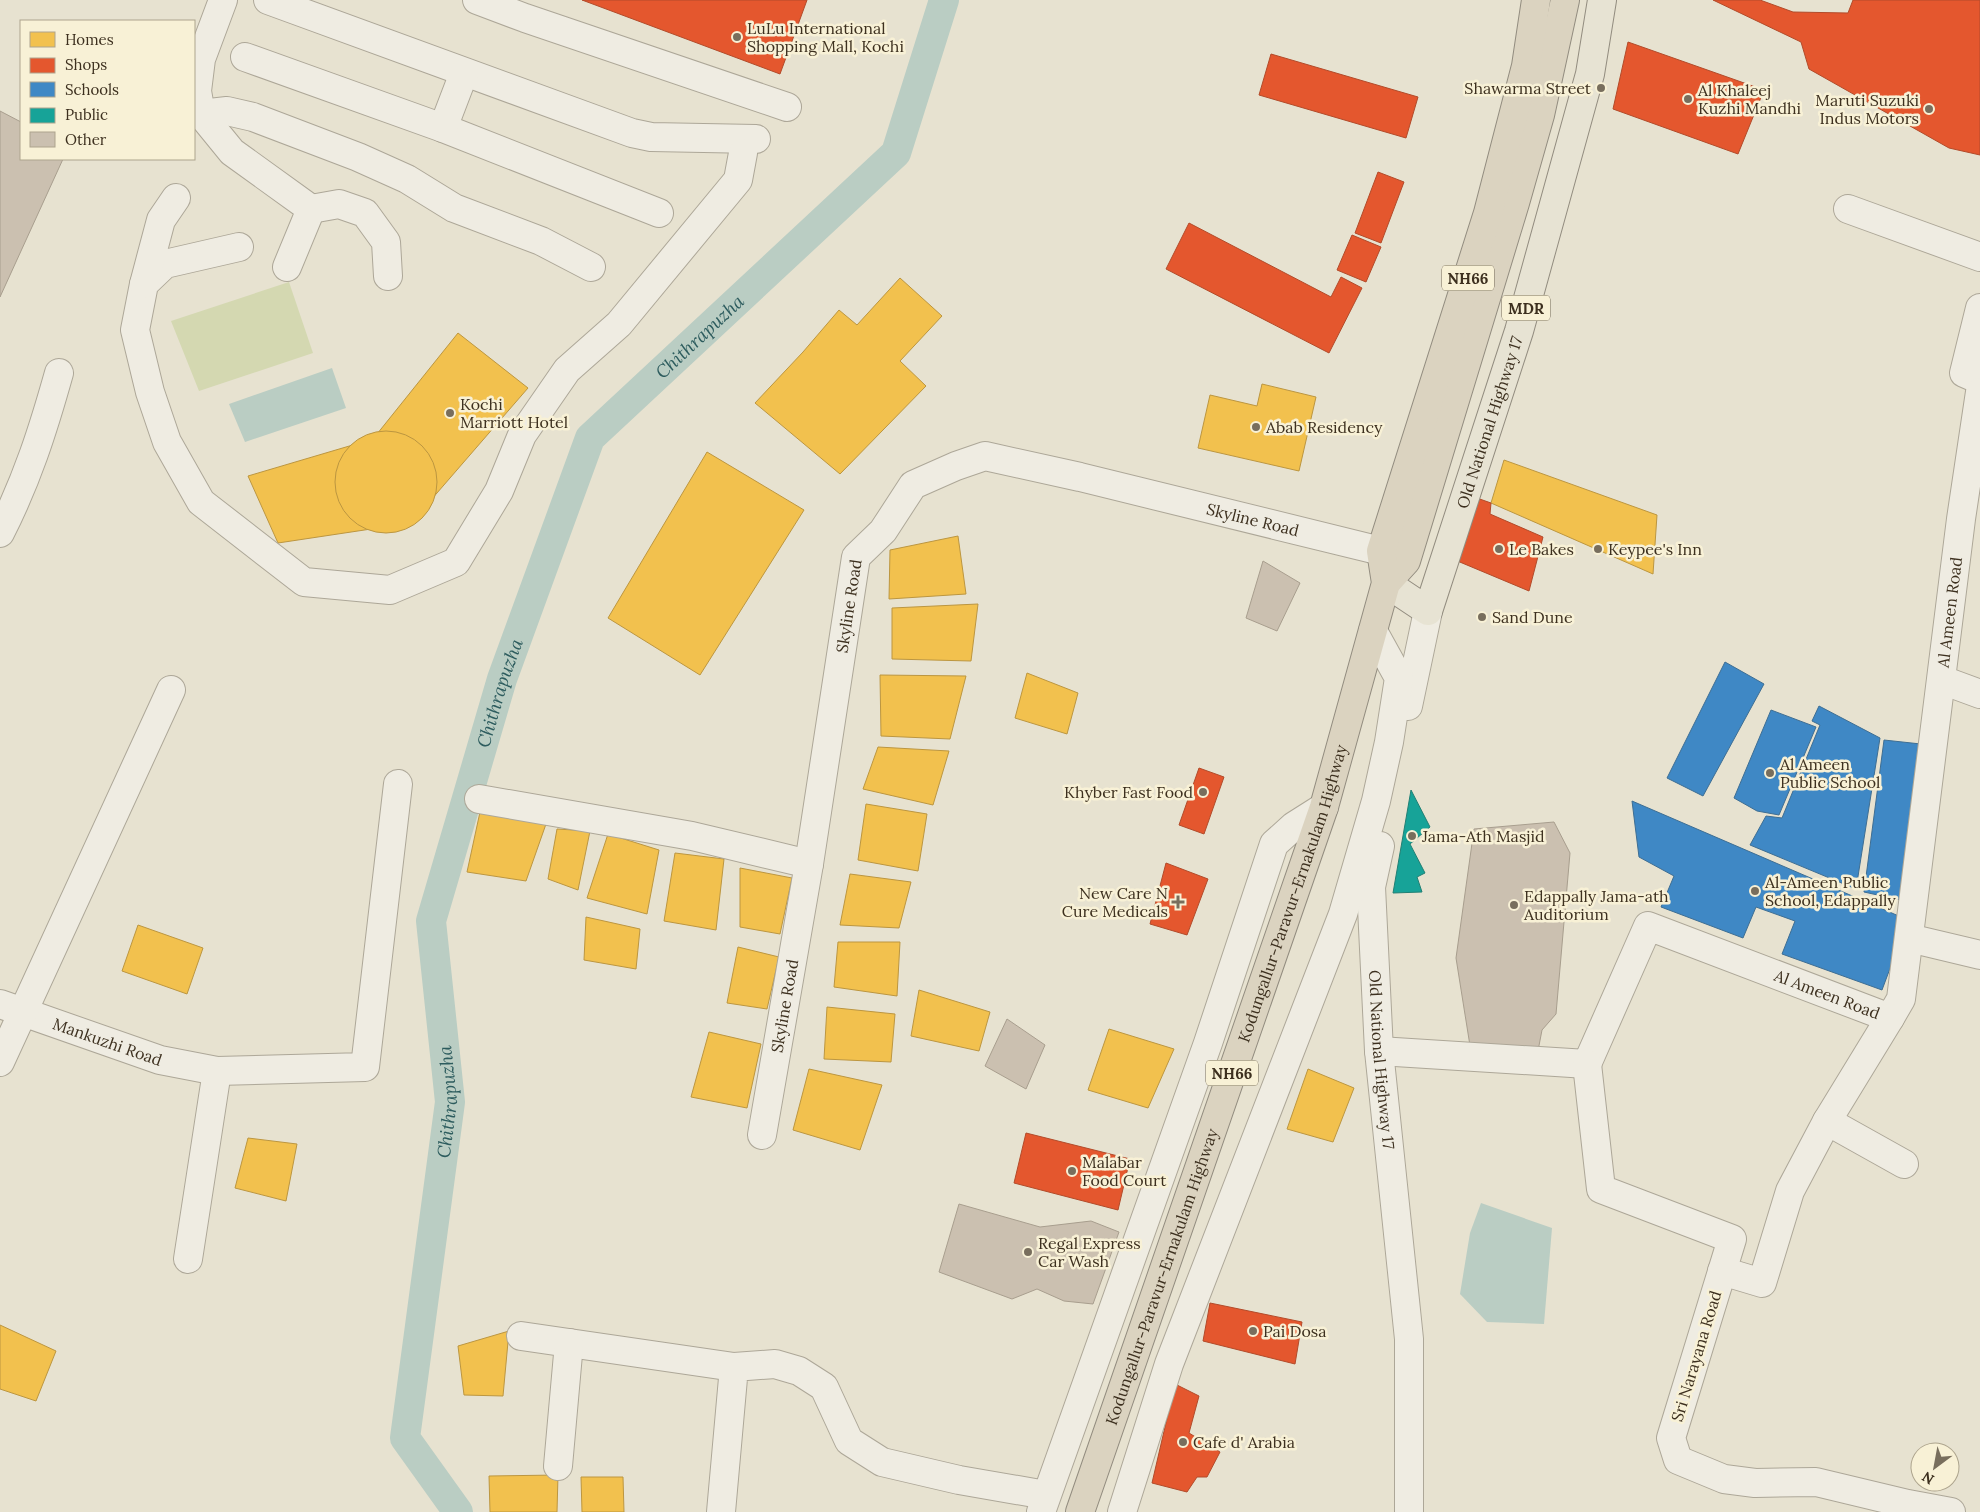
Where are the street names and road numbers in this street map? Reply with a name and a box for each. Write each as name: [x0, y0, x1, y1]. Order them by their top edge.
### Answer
road number: NH66: [1442, 266, 1494, 290]
road number: MDR: [1502, 296, 1550, 320]
street label: Old National Highway 17: [1452, 333, 1527, 511]
street label: Skyline Road: [1204, 498, 1302, 541]
street label: Al Ameen Road: [1932, 555, 1966, 670]
street label: Skyline Road: [831, 557, 866, 654]
street label: Kodungallur-Paravur-Ernakulam Highway: [1233, 742, 1351, 1045]
street label: Skyline Road: [766, 957, 802, 1054]
street label: Al Ameen Road: [1771, 965, 1883, 1023]
street label: Old National Highway 17: [1365, 969, 1399, 1151]
street label: Mankuzhi Road: [50, 1013, 165, 1070]
road number: NH66: [1206, 1060, 1258, 1086]
street label: Kodungallur-Paravur-Ernakulam Highway: [1101, 1125, 1222, 1428]
street label: Sri Narayana Road: [1667, 1288, 1726, 1424]

